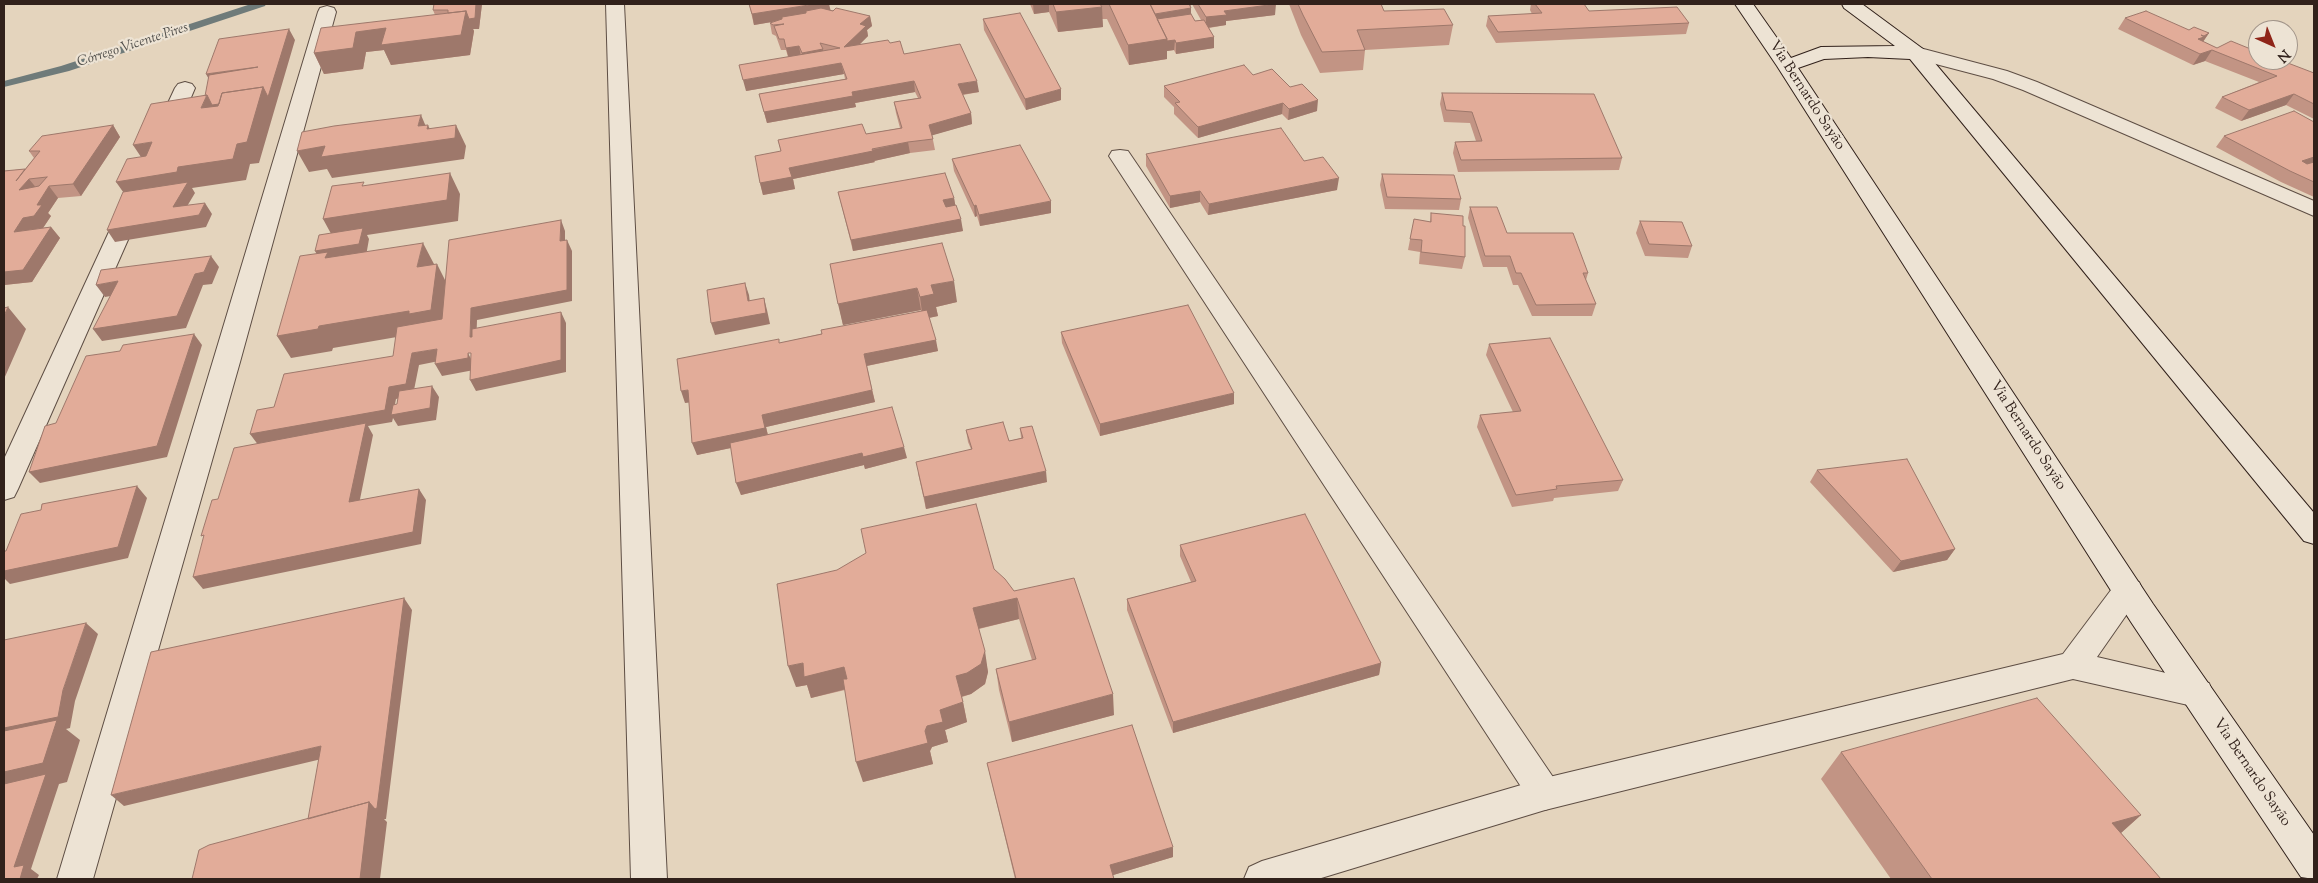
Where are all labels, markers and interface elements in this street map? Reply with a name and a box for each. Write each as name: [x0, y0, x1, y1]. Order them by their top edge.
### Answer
water label: Córrego Vicente Pires: [75, 20, 191, 72]
north arrow: [2248, 20, 2298, 70]
street label: Via Bernardo Sayão: [1764, 38, 1848, 154]
text: N: [2272, 44, 2294, 66]
street label: Via Bernardo Sayão: [1985, 378, 2069, 494]
street label: Via Bernardo Sayão: [2208, 715, 2294, 831]

